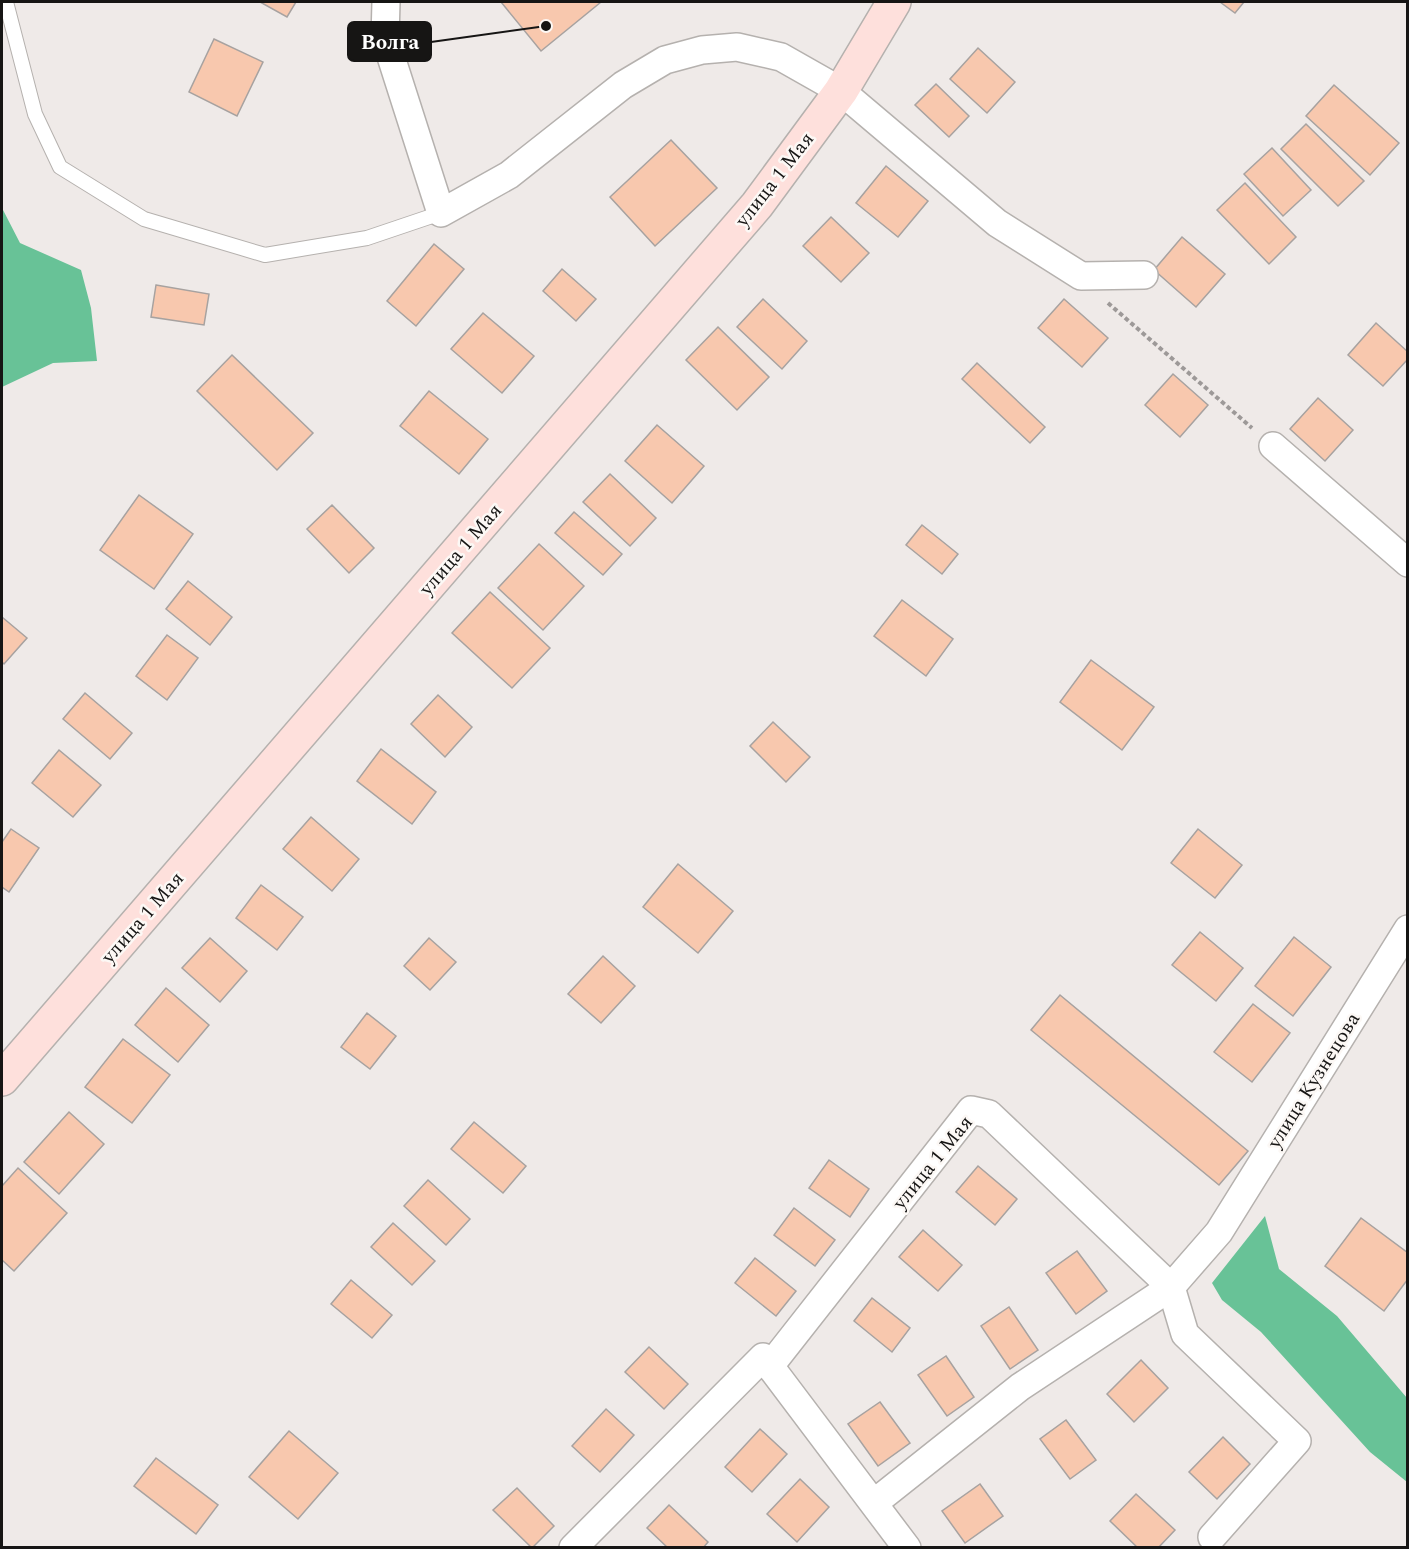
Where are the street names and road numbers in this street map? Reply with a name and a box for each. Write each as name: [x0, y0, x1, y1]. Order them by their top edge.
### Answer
street label: улица 1 Мая: [727, 126, 822, 234]
street label: улица 1 Мая: [412, 497, 509, 603]
street label: улица 1 Мая: [94, 865, 191, 971]
street label: улица Кузнецова: [1259, 1006, 1368, 1155]
street label: улица 1 Мая: [885, 1109, 980, 1217]

